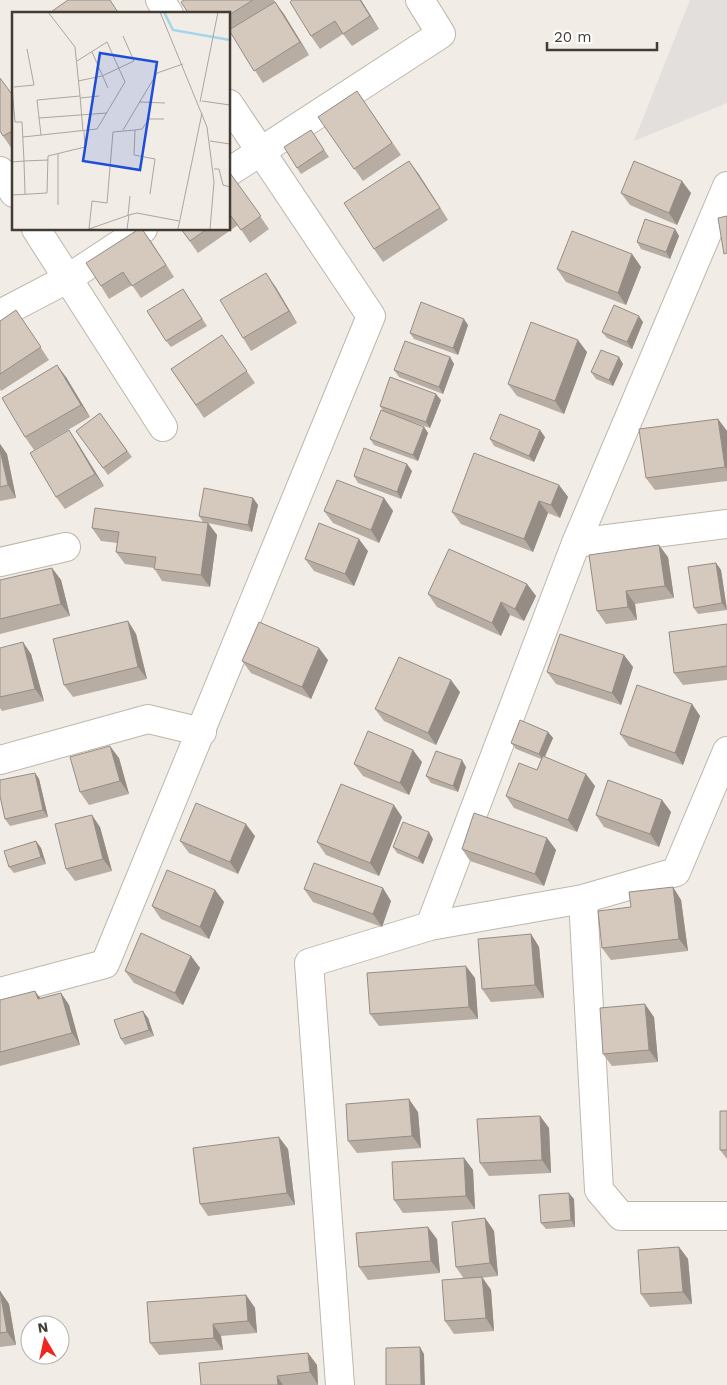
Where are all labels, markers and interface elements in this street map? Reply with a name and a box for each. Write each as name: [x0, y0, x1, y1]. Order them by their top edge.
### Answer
inset map: [12, 12, 230, 230]
scale bar: [547, 20, 657, 52]
text: 20 m: [554, 28, 592, 46]
north arrow: [20, 1315, 70, 1365]
text: N: [37, 1318, 49, 1336]

